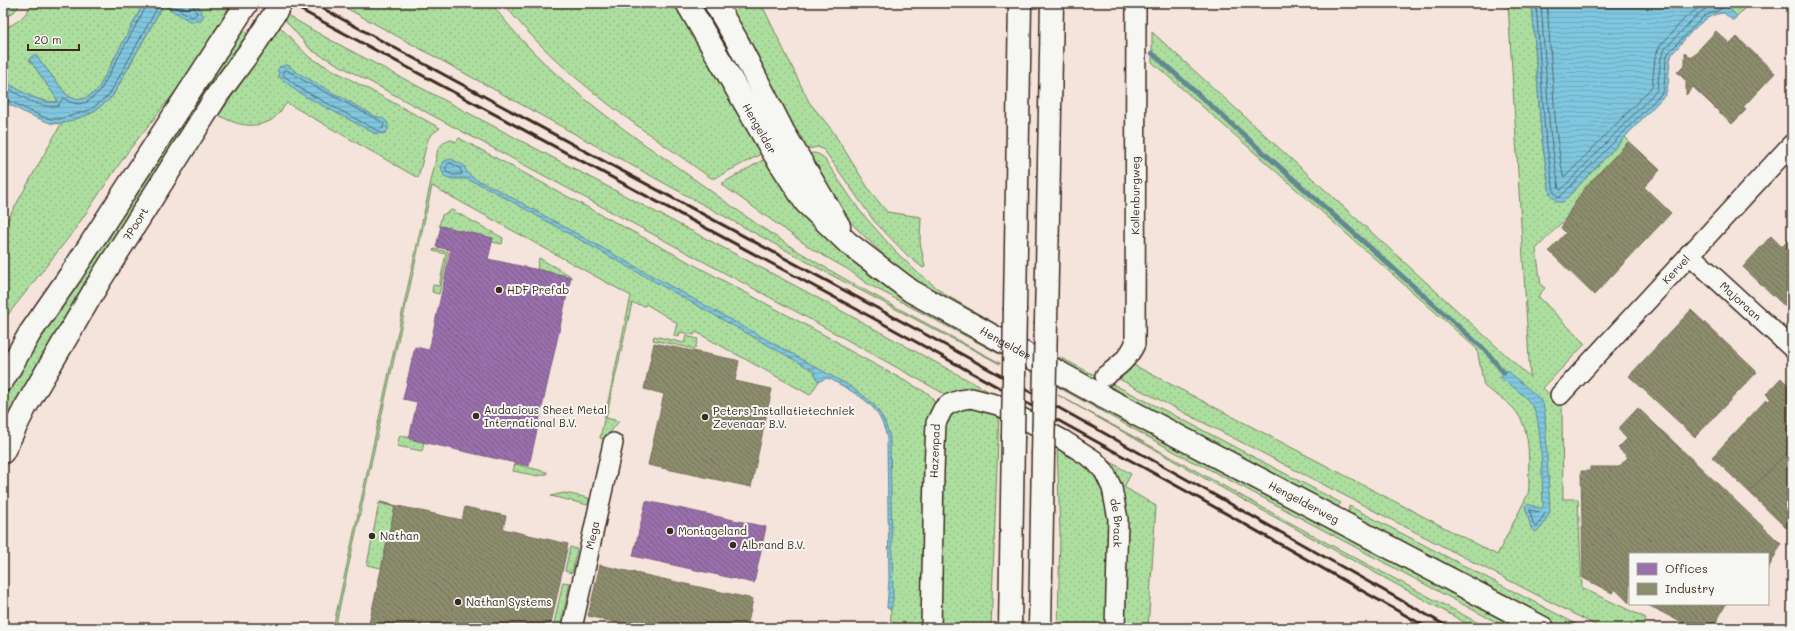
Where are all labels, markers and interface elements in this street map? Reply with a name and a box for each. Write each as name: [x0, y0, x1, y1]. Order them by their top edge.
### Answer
scale bar: [28, 26, 79, 52]
text: 20 m: [34, 31, 62, 47]
street label: Hengelder: [739, 100, 780, 156]
street label: Kollenburgweg: [1127, 156, 1143, 235]
street label: 7Poort: [119, 204, 151, 243]
street label: Kervel: [1659, 251, 1693, 287]
street label: Majoraan: [1717, 278, 1765, 324]
place label: HDF Prefab: [507, 282, 569, 297]
marker: HDF Prefab: [494, 285, 504, 295]
street label: Hengelder: [978, 323, 1034, 363]
place label: Audacious Sheet Metal International B.V.: [484, 402, 607, 430]
place label: Peters Installatietechniek Zevenaar B.V.: [713, 403, 854, 431]
marker: Audacious Sheet Metal International B.V.: [471, 411, 481, 421]
marker: Peters Installatietechniek Zevenaar B.V.: [700, 412, 710, 422]
street label: Hazenpad: [926, 424, 943, 478]
street label: Hengelderweg: [1266, 477, 1342, 527]
street label: de Braak: [1107, 497, 1127, 548]
street label: Mega: [582, 519, 603, 551]
place label: Montageland: [678, 523, 747, 538]
marker: Montageland: [665, 526, 675, 536]
place label: Nathan: [380, 528, 419, 543]
marker: Nathan: [367, 531, 377, 541]
place label: Albrand B.V.: [741, 537, 806, 552]
marker: Albrand B.V.: [728, 540, 738, 550]
legend: [1629, 553, 1769, 605]
text: Offices: [1665, 560, 1708, 576]
text: Industry: [1665, 580, 1714, 596]
place label: Nathan Systems: [466, 594, 552, 609]
marker: Nathan Systems: [453, 597, 463, 607]

